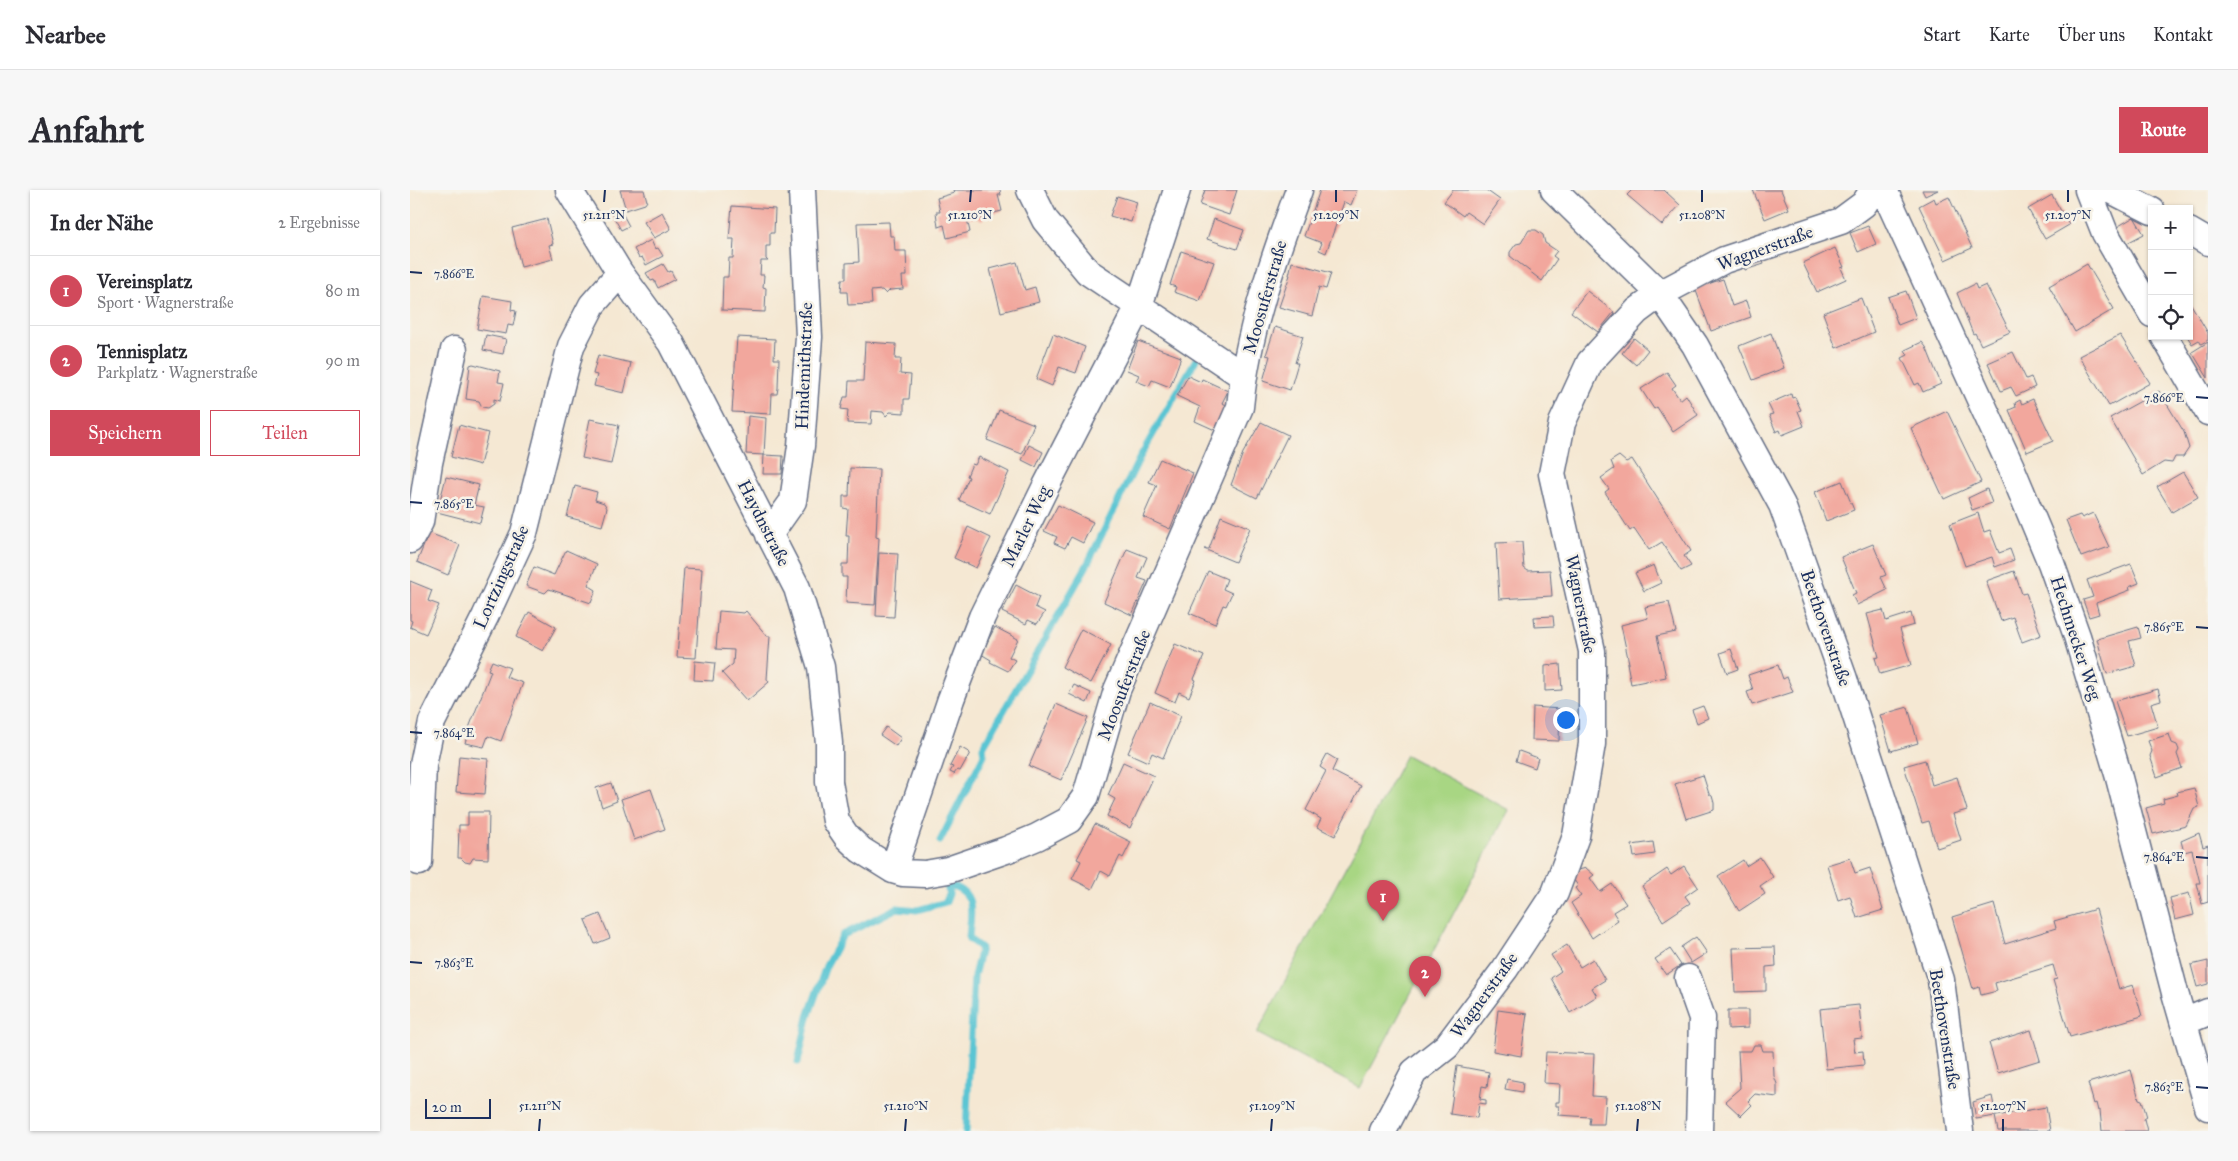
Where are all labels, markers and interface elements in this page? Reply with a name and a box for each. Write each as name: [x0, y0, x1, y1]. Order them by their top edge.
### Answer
text: Nearbee: [25, 20, 106, 50]
text: Start: [1923, 24, 1961, 46]
text: Karte: [1989, 24, 2030, 46]
text: Über uns: [2058, 24, 2125, 46]
text: Kontakt: [2153, 24, 2213, 46]
button: Route: [2119, 107, 2208, 153]
text: Anfahrt: [30, 109, 144, 152]
map controls: [2148, 205, 2193, 340]
button: +: [2148, 205, 2193, 250]
text: 51.211°N: [583, 208, 625, 222]
text: 51.210°N: [948, 208, 992, 222]
text: 51.209°N: [1313, 208, 1359, 222]
text: 51.208°N: [1679, 208, 1725, 222]
text: 51.207°N: [2045, 208, 2091, 222]
text: In der Nähe: [50, 210, 153, 236]
text: 2 Ergebnisse: [278, 213, 360, 232]
street label: Wagnerstraße: [1714, 221, 1816, 276]
street label: Moosuferstraße: [1238, 238, 1292, 356]
button: −: [2148, 250, 2193, 295]
text: 7.866°E: [434, 267, 475, 281]
text: Vereinsplatz: [97, 270, 192, 293]
text: 1: [63, 281, 69, 300]
text: 80 m: [325, 281, 360, 300]
text: Sport · Wagnerstraße: [97, 293, 234, 312]
button: locate: [2148, 295, 2193, 340]
street label: Hindemithstraße: [791, 302, 817, 430]
text: Tennisplatz: [97, 340, 187, 363]
text: 2: [62, 351, 70, 370]
text: 90 m: [325, 351, 360, 370]
text: Parkplatz · Wagnerstraße: [97, 363, 258, 382]
text: 7.866°E: [2144, 391, 2185, 405]
button: Speichern: [50, 410, 200, 456]
button: Teilen: [210, 410, 360, 456]
street label: Haydnstraße: [733, 476, 795, 570]
street label: Marler Weg: [997, 481, 1056, 571]
text: 7.865°E: [434, 497, 474, 511]
street label: Lortzingstraße: [468, 522, 535, 633]
street label: Wagnerstraße: [1560, 553, 1601, 656]
street label: Beethovenstraße: [1796, 567, 1856, 689]
street label: Hechmecker Weg: [2045, 573, 2107, 704]
text: 7.865°E: [2144, 620, 2184, 634]
street label: Moosuferstraße: [1093, 626, 1155, 744]
your location: [1553, 707, 1579, 733]
text: 7.864°E: [434, 726, 475, 740]
text: 7.864°E: [2144, 850, 2185, 864]
pin: 1: [1367, 880, 1399, 921]
street label: Wagnerstraße: [1446, 948, 1523, 1043]
text: 7.863°E: [434, 956, 474, 970]
pin: 2: [1409, 956, 1441, 997]
street label: Beethovenstraße: [1925, 967, 1965, 1091]
text: 7.863°E: [2144, 1080, 2184, 1094]
scale bar: [425, 1096, 491, 1119]
text: 20 m: [432, 1099, 462, 1116]
text: 51.211°N: [519, 1099, 561, 1113]
text: 51.210°N: [884, 1099, 928, 1113]
text: 51.209°N: [1249, 1099, 1295, 1113]
text: 51.208°N: [1615, 1099, 1661, 1113]
text: 51.207°N: [1980, 1099, 2026, 1113]

